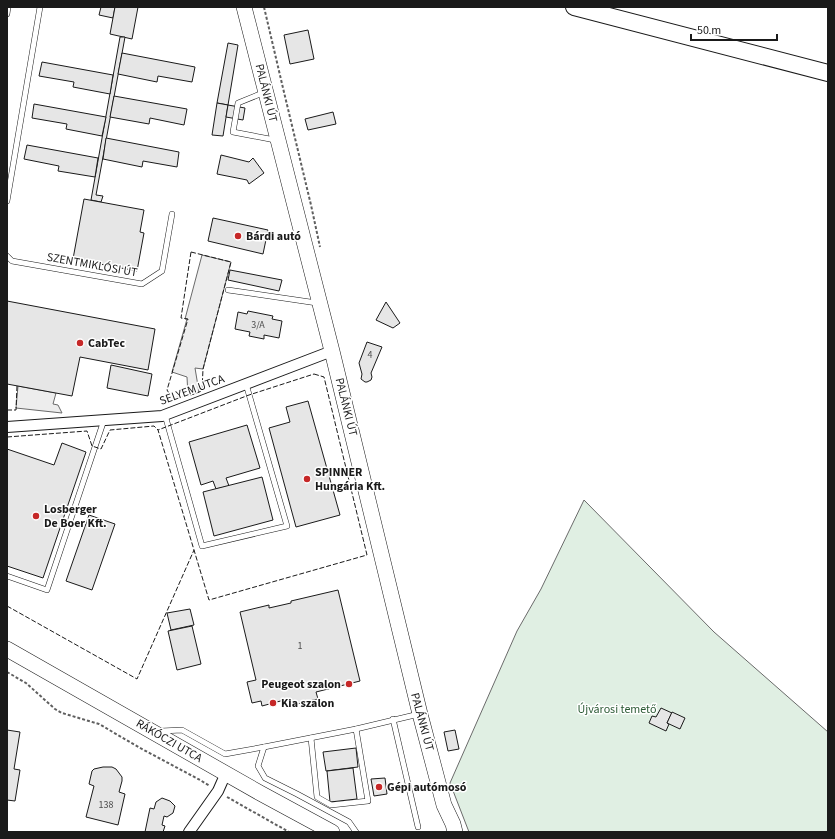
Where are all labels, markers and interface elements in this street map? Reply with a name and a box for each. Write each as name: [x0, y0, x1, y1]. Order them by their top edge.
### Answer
scale bar: [691, 16, 777, 42]
text: 50 m: [697, 22, 721, 39]
street label: PALÁNKI ÚT: [251, 62, 282, 125]
place label: Bárdi autó: [246, 228, 301, 245]
marker: Bárdi autó: [233, 231, 243, 241]
street label: SZENTMIKLÓSI ÚT: [45, 249, 139, 281]
house number: 3/A: [251, 318, 265, 332]
place label: CabTec: [88, 335, 125, 352]
marker: CabTec: [75, 338, 85, 348]
house number: 4: [368, 348, 373, 362]
street label: SELYEM UTCA: [157, 370, 227, 410]
street label: PALÁNKI ÚT: [331, 376, 362, 439]
place label: SPINNER Hungária Kft.: [315, 464, 385, 495]
marker: SPINNER Hungária Kft.: [302, 474, 312, 484]
place label: Losberger De Boer Kft.: [44, 501, 107, 532]
marker: Losberger De Boer Kft.: [31, 511, 41, 521]
house number: 1: [298, 639, 303, 653]
place label: Peugeot szalon: [261, 676, 341, 693]
marker: Peugeot szalon: [344, 679, 354, 689]
street label: PALÁNKI ÚT: [406, 691, 438, 754]
place label: Kia szalon: [281, 695, 334, 712]
marker: Kia szalon: [268, 698, 278, 708]
park label: Újvárosi temető: [577, 701, 657, 718]
street label: RÁKÓCZI UTCA: [133, 715, 206, 767]
place label: Gépi autómosó: [387, 779, 467, 796]
marker: Gépi autómosó: [374, 782, 384, 792]
house number: 138: [99, 798, 113, 812]

